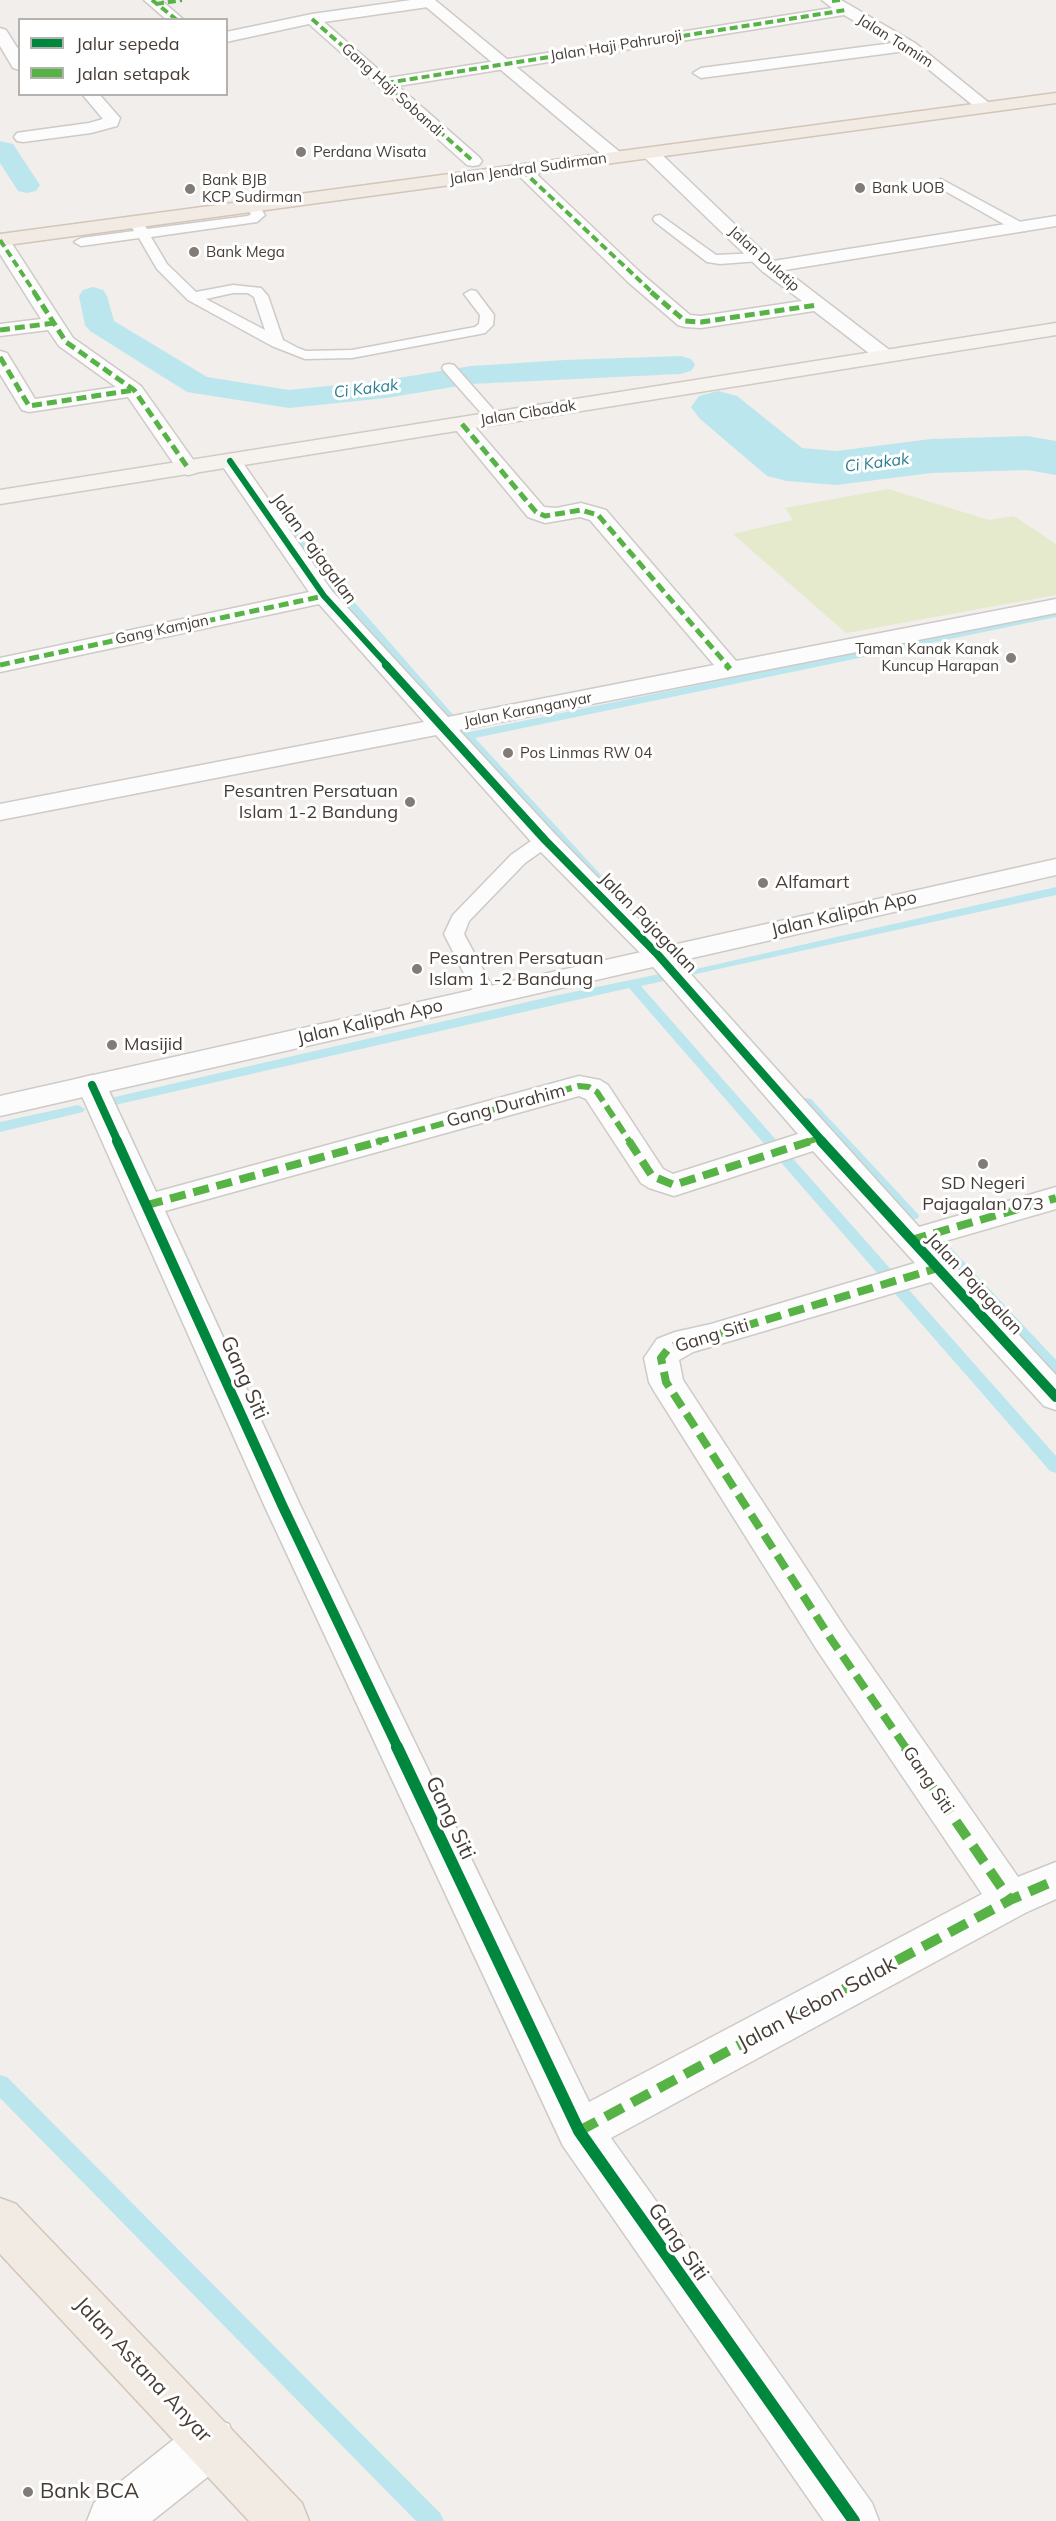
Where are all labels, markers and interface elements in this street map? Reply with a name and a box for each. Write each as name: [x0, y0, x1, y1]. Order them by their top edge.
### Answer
street label: Jalan Tamim: [854, 11, 936, 71]
legend: [18, 18, 228, 96]
street label: Jalan Haji Pahruroji: [549, 27, 683, 65]
text: Jalur sepeda: [76, 32, 180, 55]
street label: Gang Haji Sobandi: [337, 40, 447, 140]
text: Jalan setapak: [76, 62, 190, 85]
place label: Perdana Wisata: [313, 143, 427, 161]
marker: Perdana Wisata: [294, 145, 308, 159]
street label: Jalan Jendral Sudirman: [448, 149, 608, 189]
place label: Bank BJB KCP Sudirman: [202, 171, 302, 206]
place label: Bank UOB: [872, 179, 944, 197]
marker: Bank UOB: [853, 181, 867, 195]
marker: Bank BJB KCP Sudirman: [183, 182, 197, 196]
street label: Jalan Dulatip: [725, 222, 803, 296]
place label: Bank Mega: [206, 243, 285, 261]
marker: Bank Mega: [187, 245, 201, 259]
water label: Ci Kakak: [333, 376, 399, 402]
street label: Jalan Cibadak: [479, 397, 577, 429]
water label: Ci Kakak: [844, 450, 910, 476]
street label: Jalan Pajagalan: [267, 489, 361, 609]
street label: Gang Kamjan: [114, 611, 210, 649]
place label: Taman Kanak Kanak Kuncup Harapan: [855, 640, 999, 675]
marker: Taman Kanak Kanak Kuncup Harapan: [1004, 651, 1018, 665]
street label: Jalan Karanganyar: [463, 689, 593, 731]
place label: Pos Linmas RW 04: [520, 744, 652, 762]
marker: Pos Linmas RW 04: [501, 746, 515, 760]
place label: Pesantren Persatuan Islam 1-2 Bandung: [224, 781, 398, 824]
marker: Pesantren Persatuan Islam 1-2 Bandung: [403, 795, 417, 809]
street label: Jalan Pajagalan: [595, 868, 701, 978]
place label: Alfamart: [775, 872, 849, 894]
marker: Alfamart: [756, 876, 770, 890]
street label: Jalan Kalipah Apo: [769, 887, 919, 941]
place label: Pesantren Persatuan Islam 1 -2 Bandung: [429, 948, 603, 990]
marker: Pesantren Persatuan Islam 1 -2 Bandung: [410, 962, 424, 976]
street label: Jalan Kalipah Apo: [295, 995, 445, 1049]
place label: Masijid: [124, 1034, 183, 1056]
marker: Masijid: [105, 1038, 119, 1052]
street label: Gang Durahim: [444, 1080, 568, 1132]
marker: SD Negeri Pajagalan 073: [976, 1157, 990, 1171]
place label: SD Negeri Pajagalan 073: [922, 1173, 1044, 1216]
street label: Jalan Pajagalan: [921, 1229, 1027, 1339]
street label: Gang Siti: [672, 1315, 752, 1357]
street label: Gang Siti: [214, 1332, 274, 1424]
street label: Gang Siti: [898, 1742, 958, 1818]
street label: Gang Siti: [420, 1772, 480, 1864]
street label: Jalan Kebon Salak: [733, 1952, 901, 2056]
street label: Gang Siti: [642, 2198, 714, 2286]
street label: Jalan Astana Anyar: [69, 2292, 217, 2448]
place label: Bank BCA: [40, 2479, 139, 2505]
marker: Bank BCA: [21, 2485, 35, 2499]

